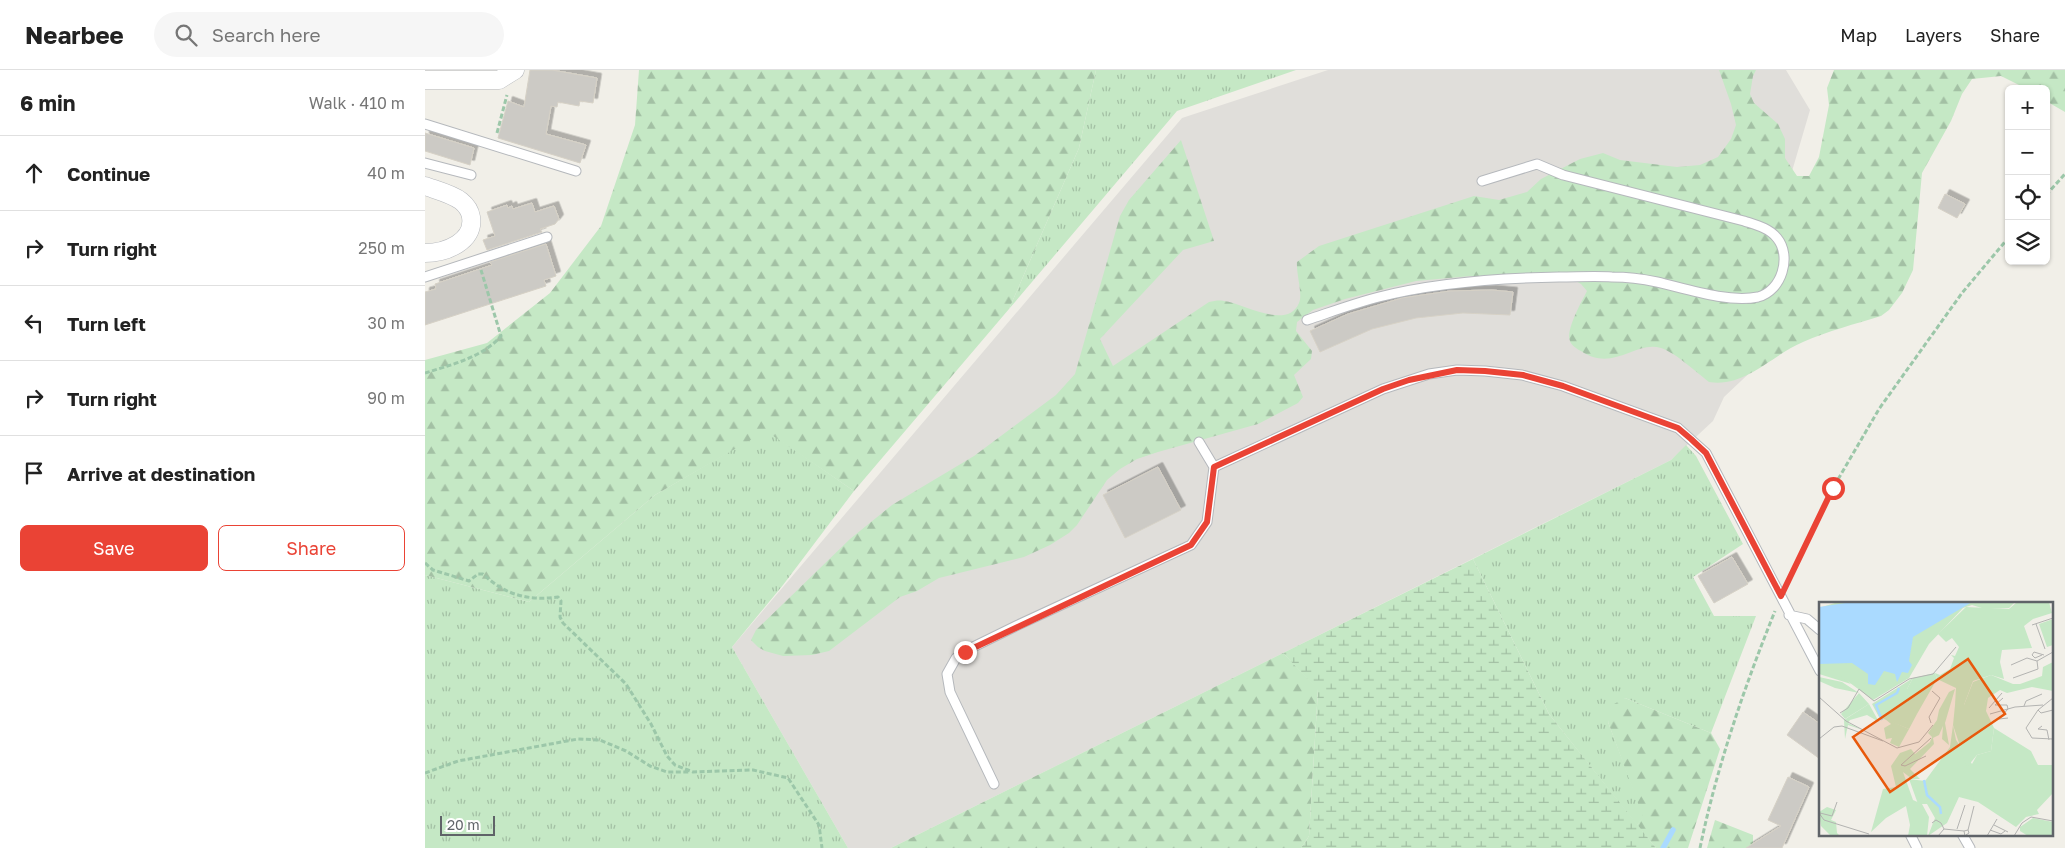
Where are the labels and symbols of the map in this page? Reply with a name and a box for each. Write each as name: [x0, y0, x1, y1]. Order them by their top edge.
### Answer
route start: [1822, 477, 1845, 500]
inset map: [1819, 602, 2053, 836]
route end: [954, 641, 977, 664]
scale bar: [440, 813, 495, 836]

